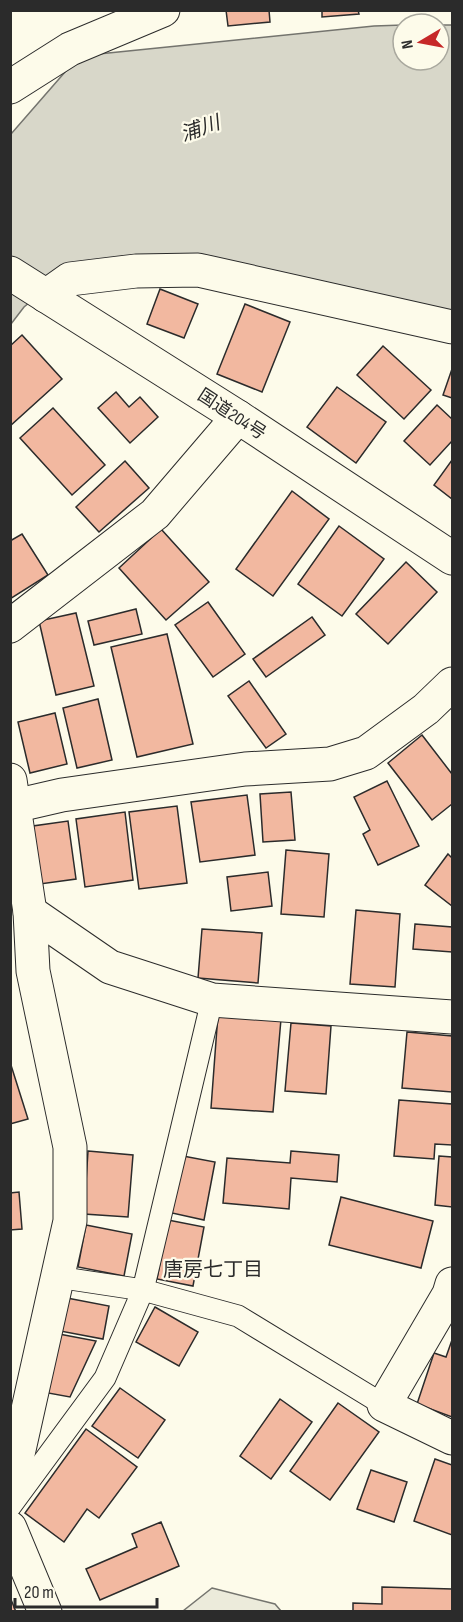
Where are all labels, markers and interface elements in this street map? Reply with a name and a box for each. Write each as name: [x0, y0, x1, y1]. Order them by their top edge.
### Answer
north arrow: [391, 12, 451, 72]
text: N: [398, 38, 418, 50]
water label: 浦川: [178, 110, 225, 147]
street label: 国道204号: [194, 385, 270, 444]
district label: 唐房七丁目: [163, 1258, 263, 1282]
scale bar: [15, 1571, 158, 1609]
text: 20 m: [24, 1582, 54, 1603]

